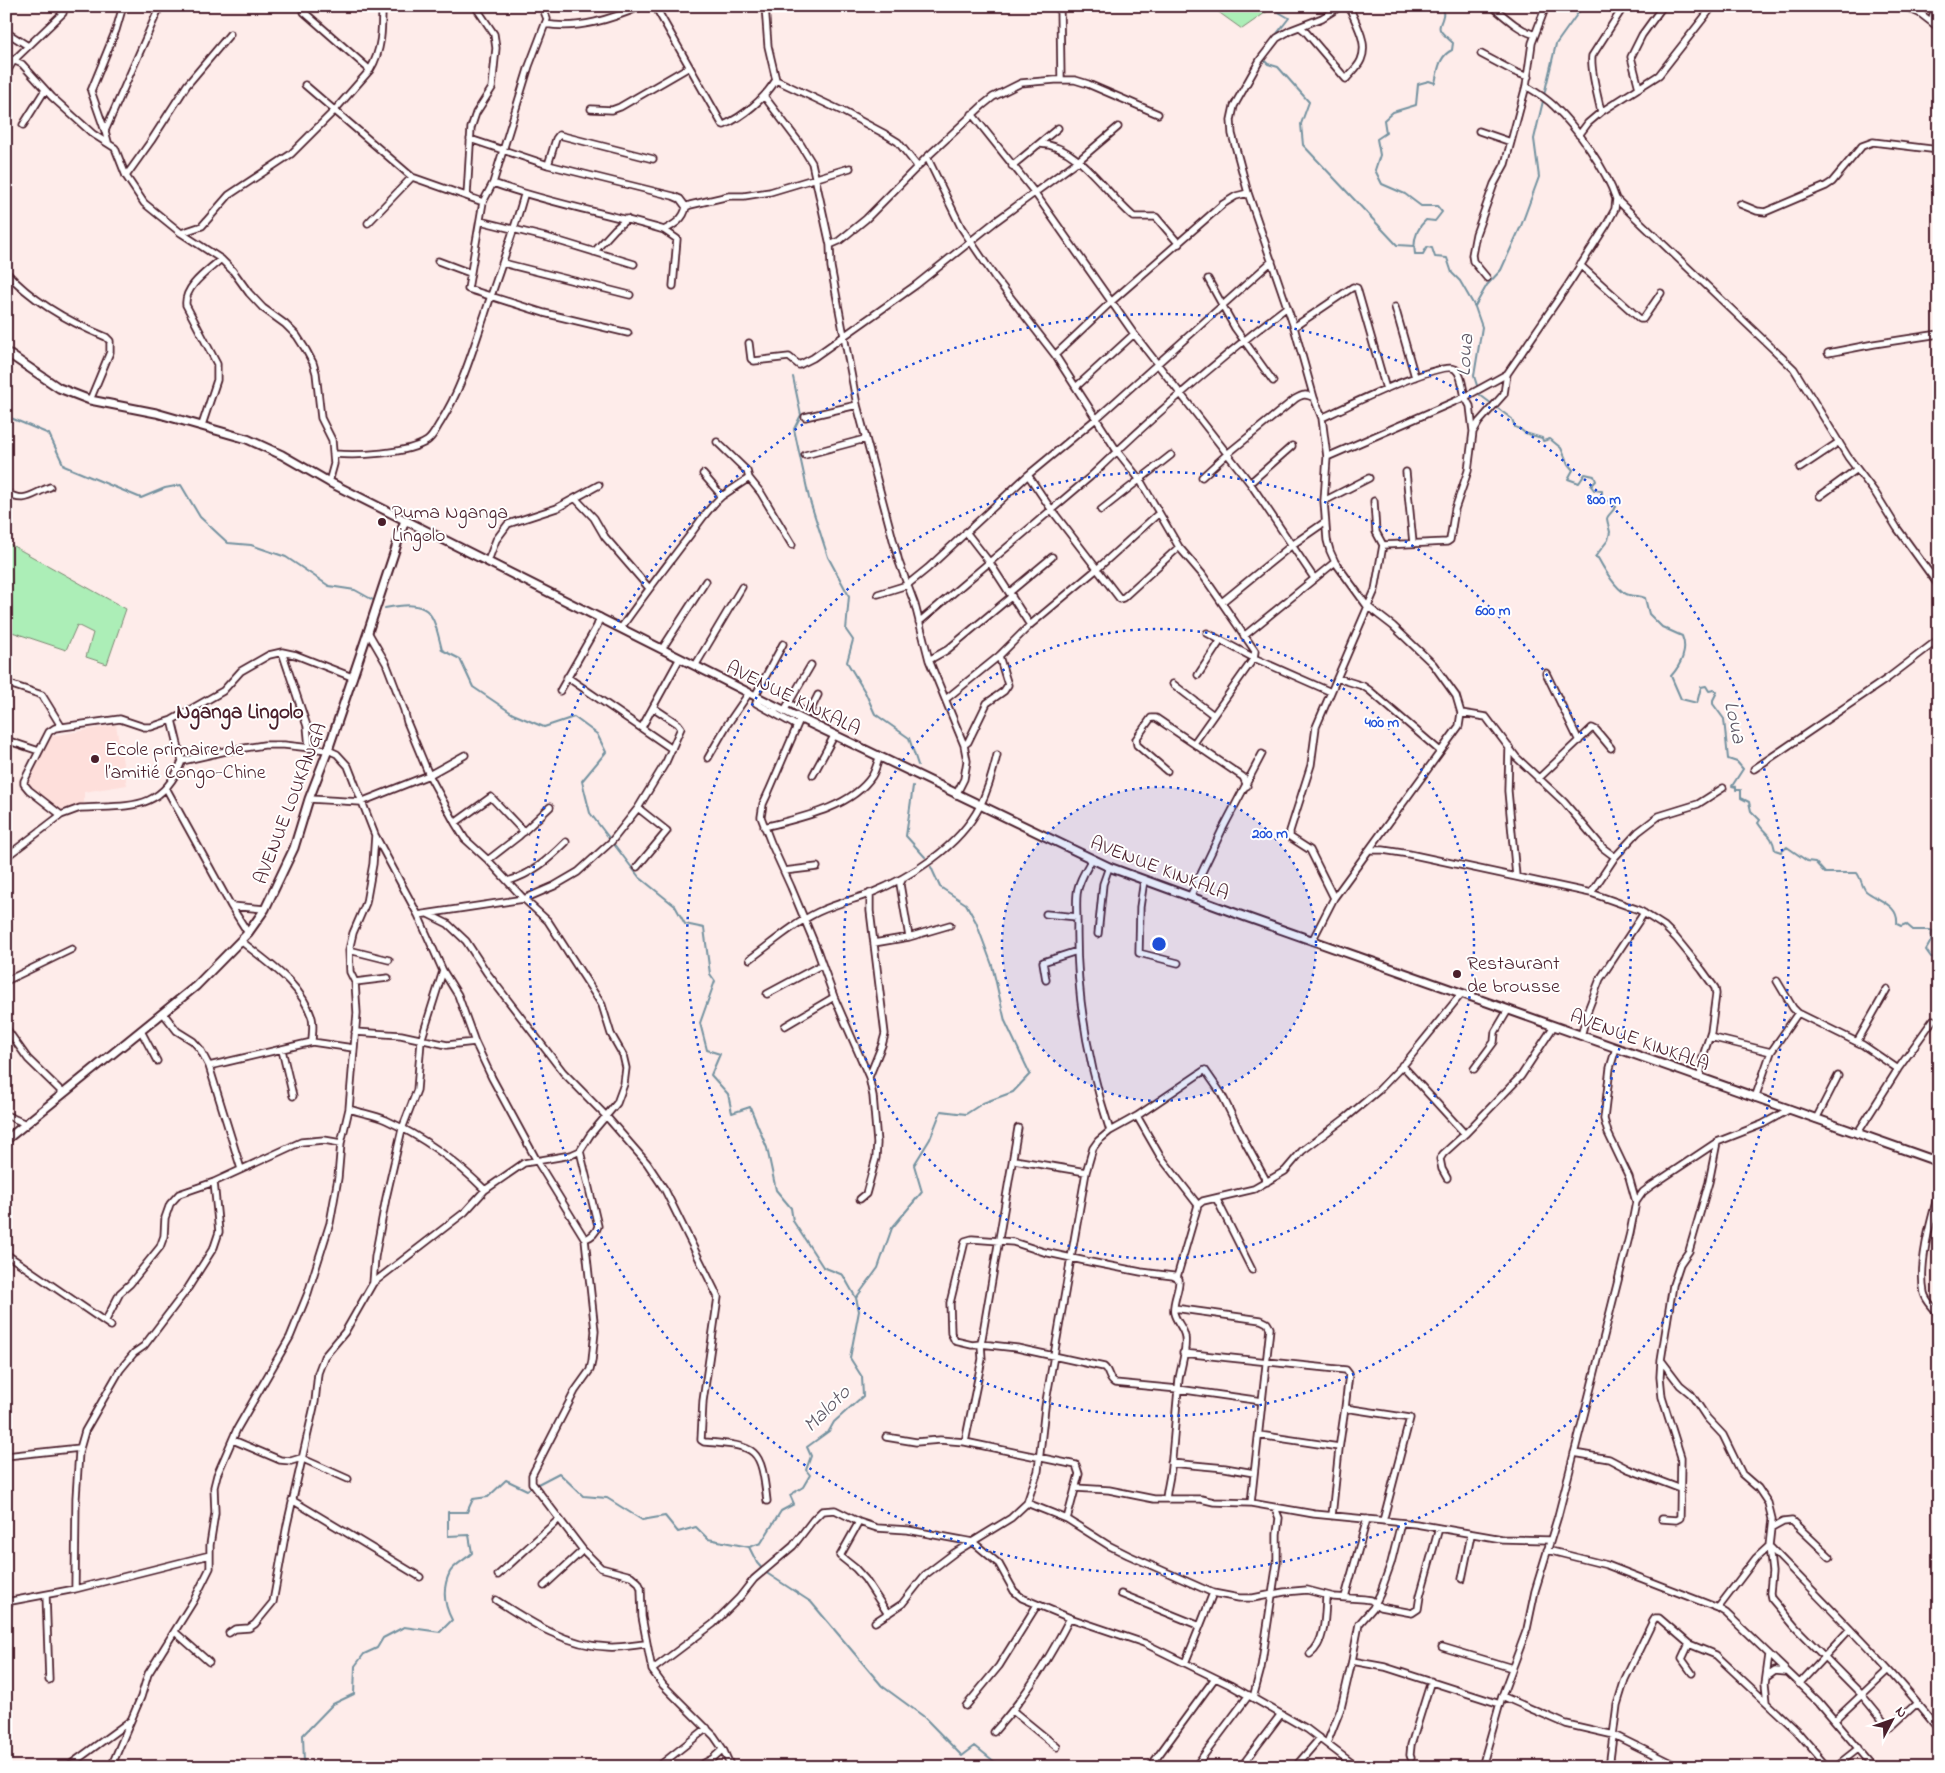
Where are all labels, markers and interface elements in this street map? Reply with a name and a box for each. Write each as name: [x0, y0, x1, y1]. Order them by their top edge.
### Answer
water label: Loua: [1450, 332, 1482, 377]
text: 800 m: [1586, 489, 1621, 511]
place label: Puma Nganga Lingolo: [392, 499, 508, 552]
marker: Puma Nganga Lingolo: [376, 516, 388, 528]
text: 600 m: [1475, 600, 1511, 622]
street label: AVENUE KINKALA: [721, 654, 865, 744]
district label: Nganga Lingolo: [176, 698, 304, 730]
water label: Loua: [1715, 699, 1753, 747]
text: 400 m: [1364, 712, 1400, 734]
street label: AVENUE LOUKANGA: [247, 719, 335, 889]
place label: Ecole primaire de l’amitié Congo-Chine: [105, 736, 266, 789]
marker: Ecole primaire de l’amitié Congo-Chine: [89, 753, 101, 765]
text: 200 m: [1251, 823, 1288, 845]
street label: AVENUE KINKALA: [1085, 830, 1233, 909]
centre of rings: [1150, 935, 1168, 953]
place label: Restaurant de brousse: [1467, 950, 1560, 1002]
marker: Restaurant de brousse: [1451, 968, 1463, 980]
street label: AVENUE KINKALA: [1565, 1003, 1713, 1080]
water label: Maloto: [797, 1378, 859, 1440]
north arrow: [1868, 1696, 1918, 1746]
text: N: [1890, 1702, 1912, 1723]

